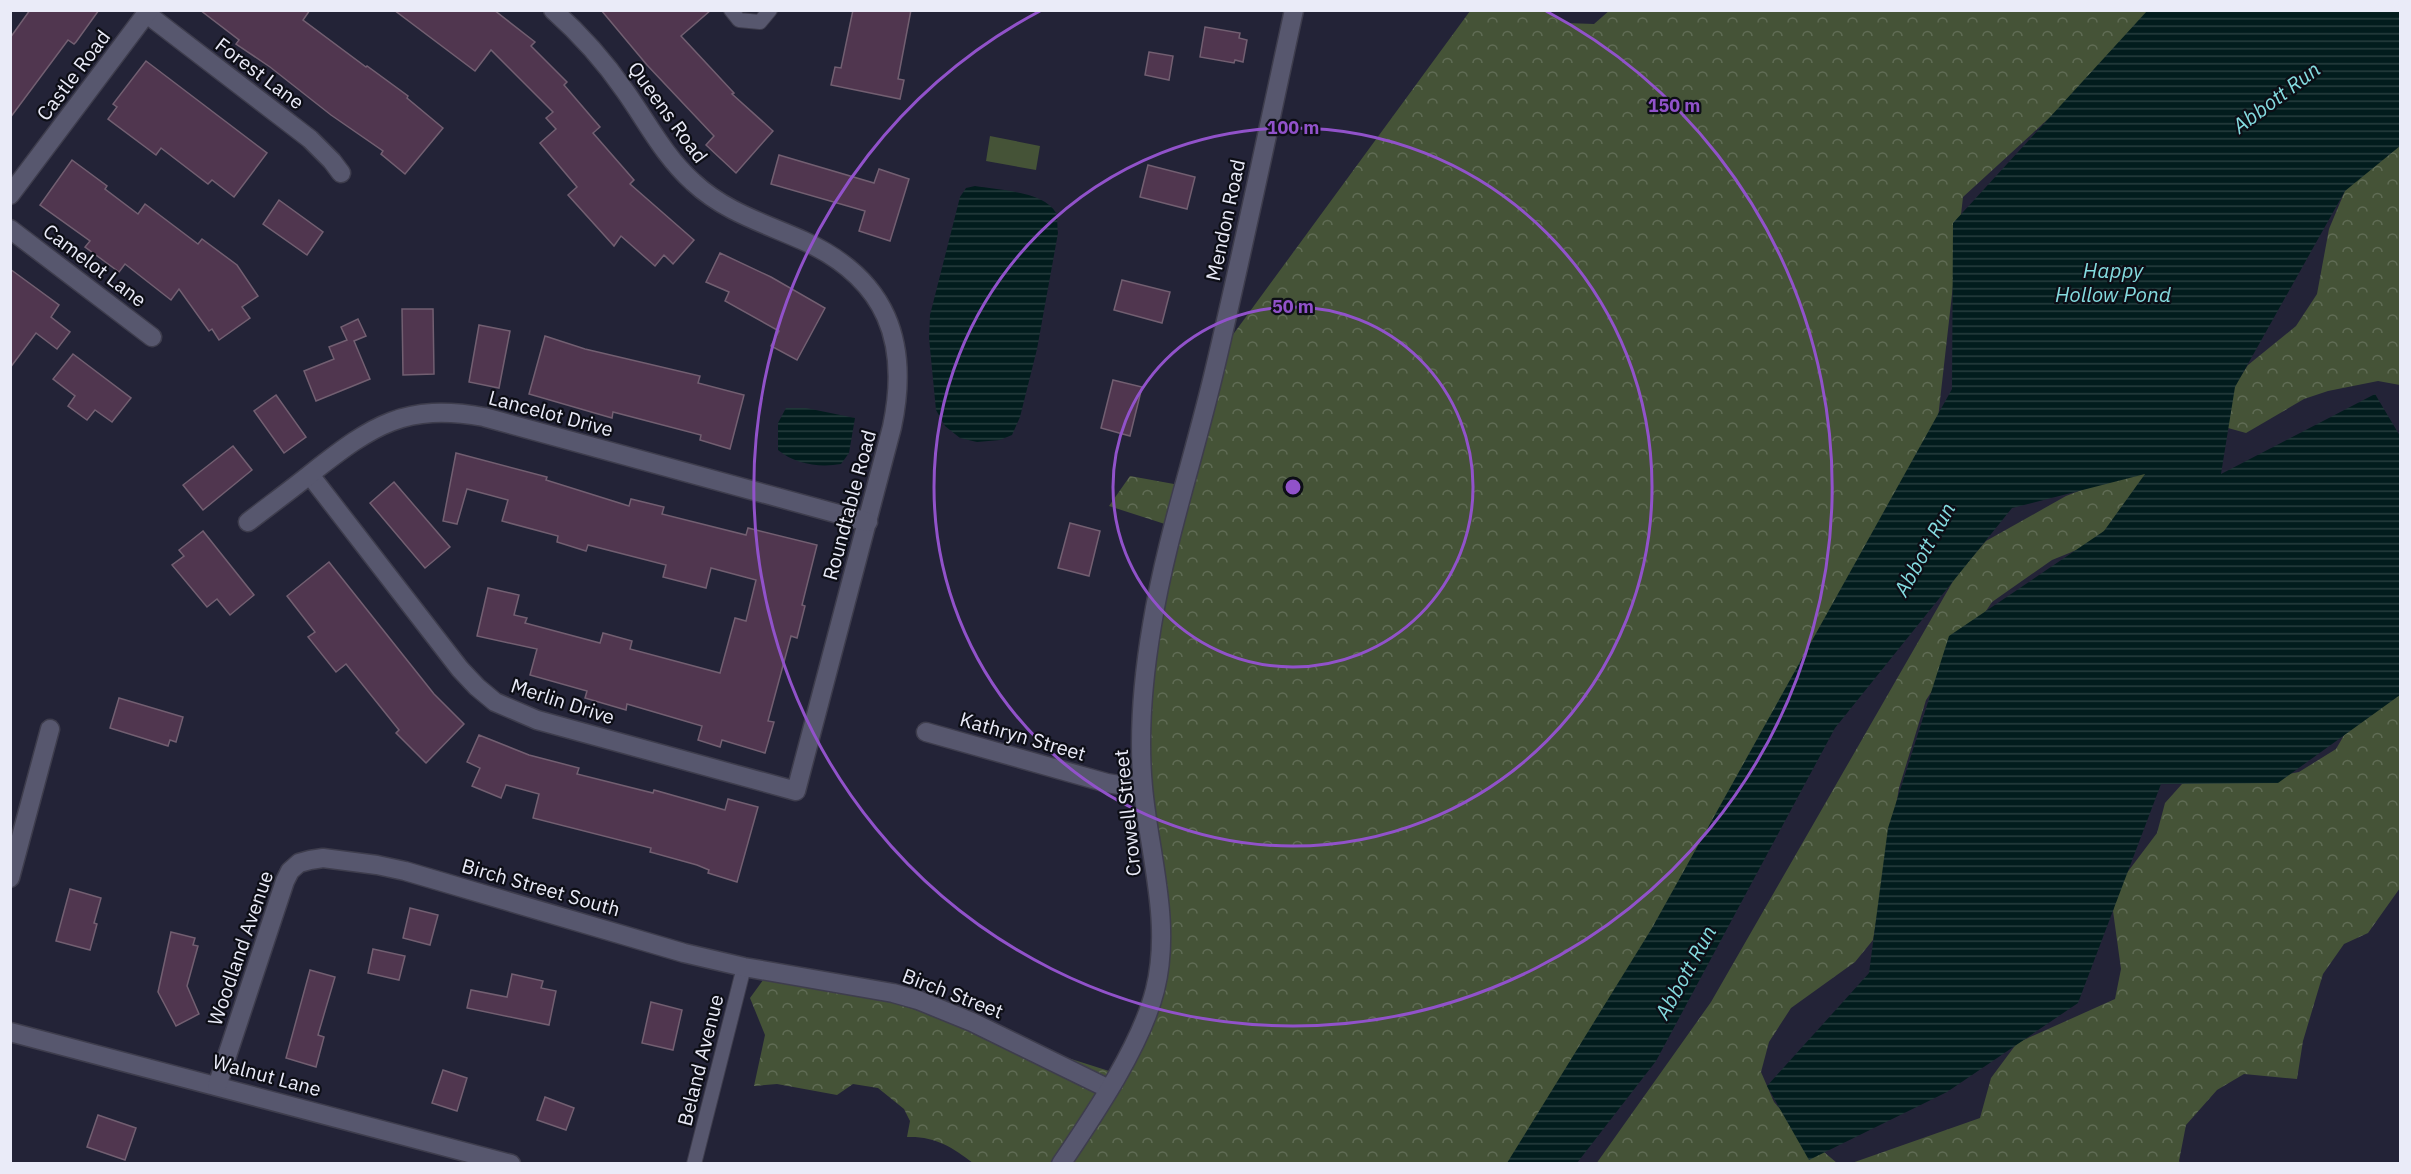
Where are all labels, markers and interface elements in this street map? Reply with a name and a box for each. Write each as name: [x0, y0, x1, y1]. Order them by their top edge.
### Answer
street label: Castle Road: [30, 24, 116, 126]
street label: Forest Lane: [210, 31, 310, 115]
water label: Abbott Run: [2226, 55, 2326, 140]
street label: Queens Road: [622, 56, 714, 168]
text: 150 m: [1648, 94, 1700, 117]
text: 100 m: [1267, 116, 1319, 139]
street label: Mendon Road: [1199, 157, 1251, 283]
street label: Camelot Lane: [38, 217, 152, 313]
water label: Happy Hollow Pond: [2055, 256, 2172, 308]
text: 50 m: [1272, 295, 1314, 318]
street label: Lancelot Drive: [486, 383, 616, 443]
street label: Roundtable Road: [816, 427, 882, 583]
centre of rings: [1283, 477, 1303, 497]
water label: Abbott Run: [1886, 497, 1961, 602]
street label: Merlin Drive: [508, 672, 618, 730]
street label: Kathryn Street: [957, 705, 1089, 767]
street label: Crowell Street: [1107, 748, 1147, 878]
street label: Birch Street South: [459, 851, 623, 923]
street label: Woodland Avenue: [201, 867, 279, 1029]
water label: Abbott Run: [1647, 920, 1722, 1025]
street label: Birch Street: [899, 961, 1007, 1025]
street label: Beland Avenue: [671, 991, 729, 1129]
street label: Walnut Lane: [210, 1048, 324, 1102]

